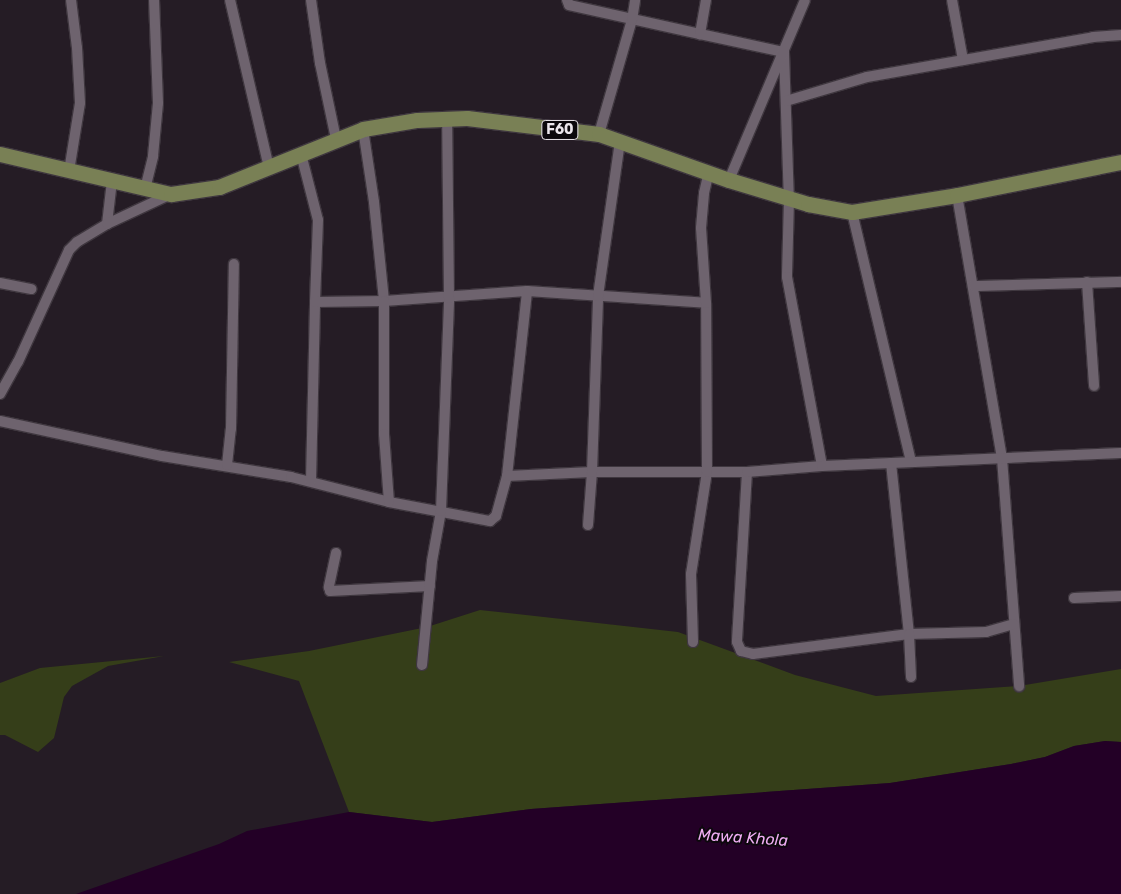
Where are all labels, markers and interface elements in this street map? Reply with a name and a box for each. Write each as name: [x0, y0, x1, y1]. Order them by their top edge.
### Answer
road number: F60: [541, 118, 579, 142]
water label: Mawa Khola: [697, 825, 789, 851]

